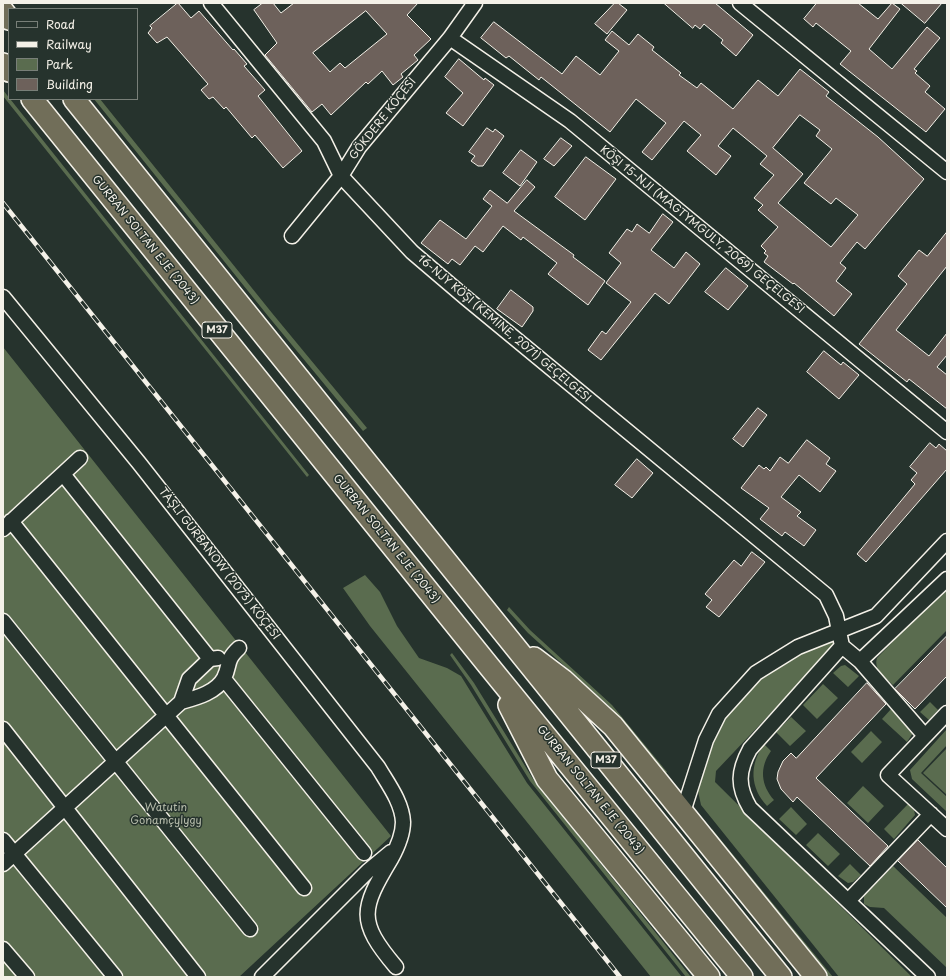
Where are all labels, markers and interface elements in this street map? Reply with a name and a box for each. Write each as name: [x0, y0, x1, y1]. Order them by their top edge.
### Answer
legend: [8, 8, 138, 100]
text: Road: [46, 15, 75, 33]
text: Railway: [46, 35, 92, 53]
text: Park: [46, 55, 73, 73]
text: Building: [46, 75, 93, 93]
street label: GÖKDERE KÖÇESI: [347, 75, 419, 163]
street label: KÖŞI 15-NJI (MAGTYMGULY, 2069) GEÇELGESI: [597, 143, 807, 317]
street label: GURBAN SOLTAN EJE (2043): [89, 173, 201, 307]
street label: 16-NJY KÖŞI (KEMINE, 2071) GEÇELGESI: [415, 252, 593, 406]
road number: M37: [202, 322, 232, 338]
street label: GURBAN SOLTAN EJE (2043): [330, 472, 442, 606]
street label: TÄŞLI GURBANOW (2073) KÖÇESI: [156, 485, 282, 643]
street label: GURBAN SOLTAN EJE (2043): [534, 723, 646, 857]
road number: M37: [591, 752, 621, 768]
park label: Watutin Gonamçylygy: [130, 801, 202, 827]

